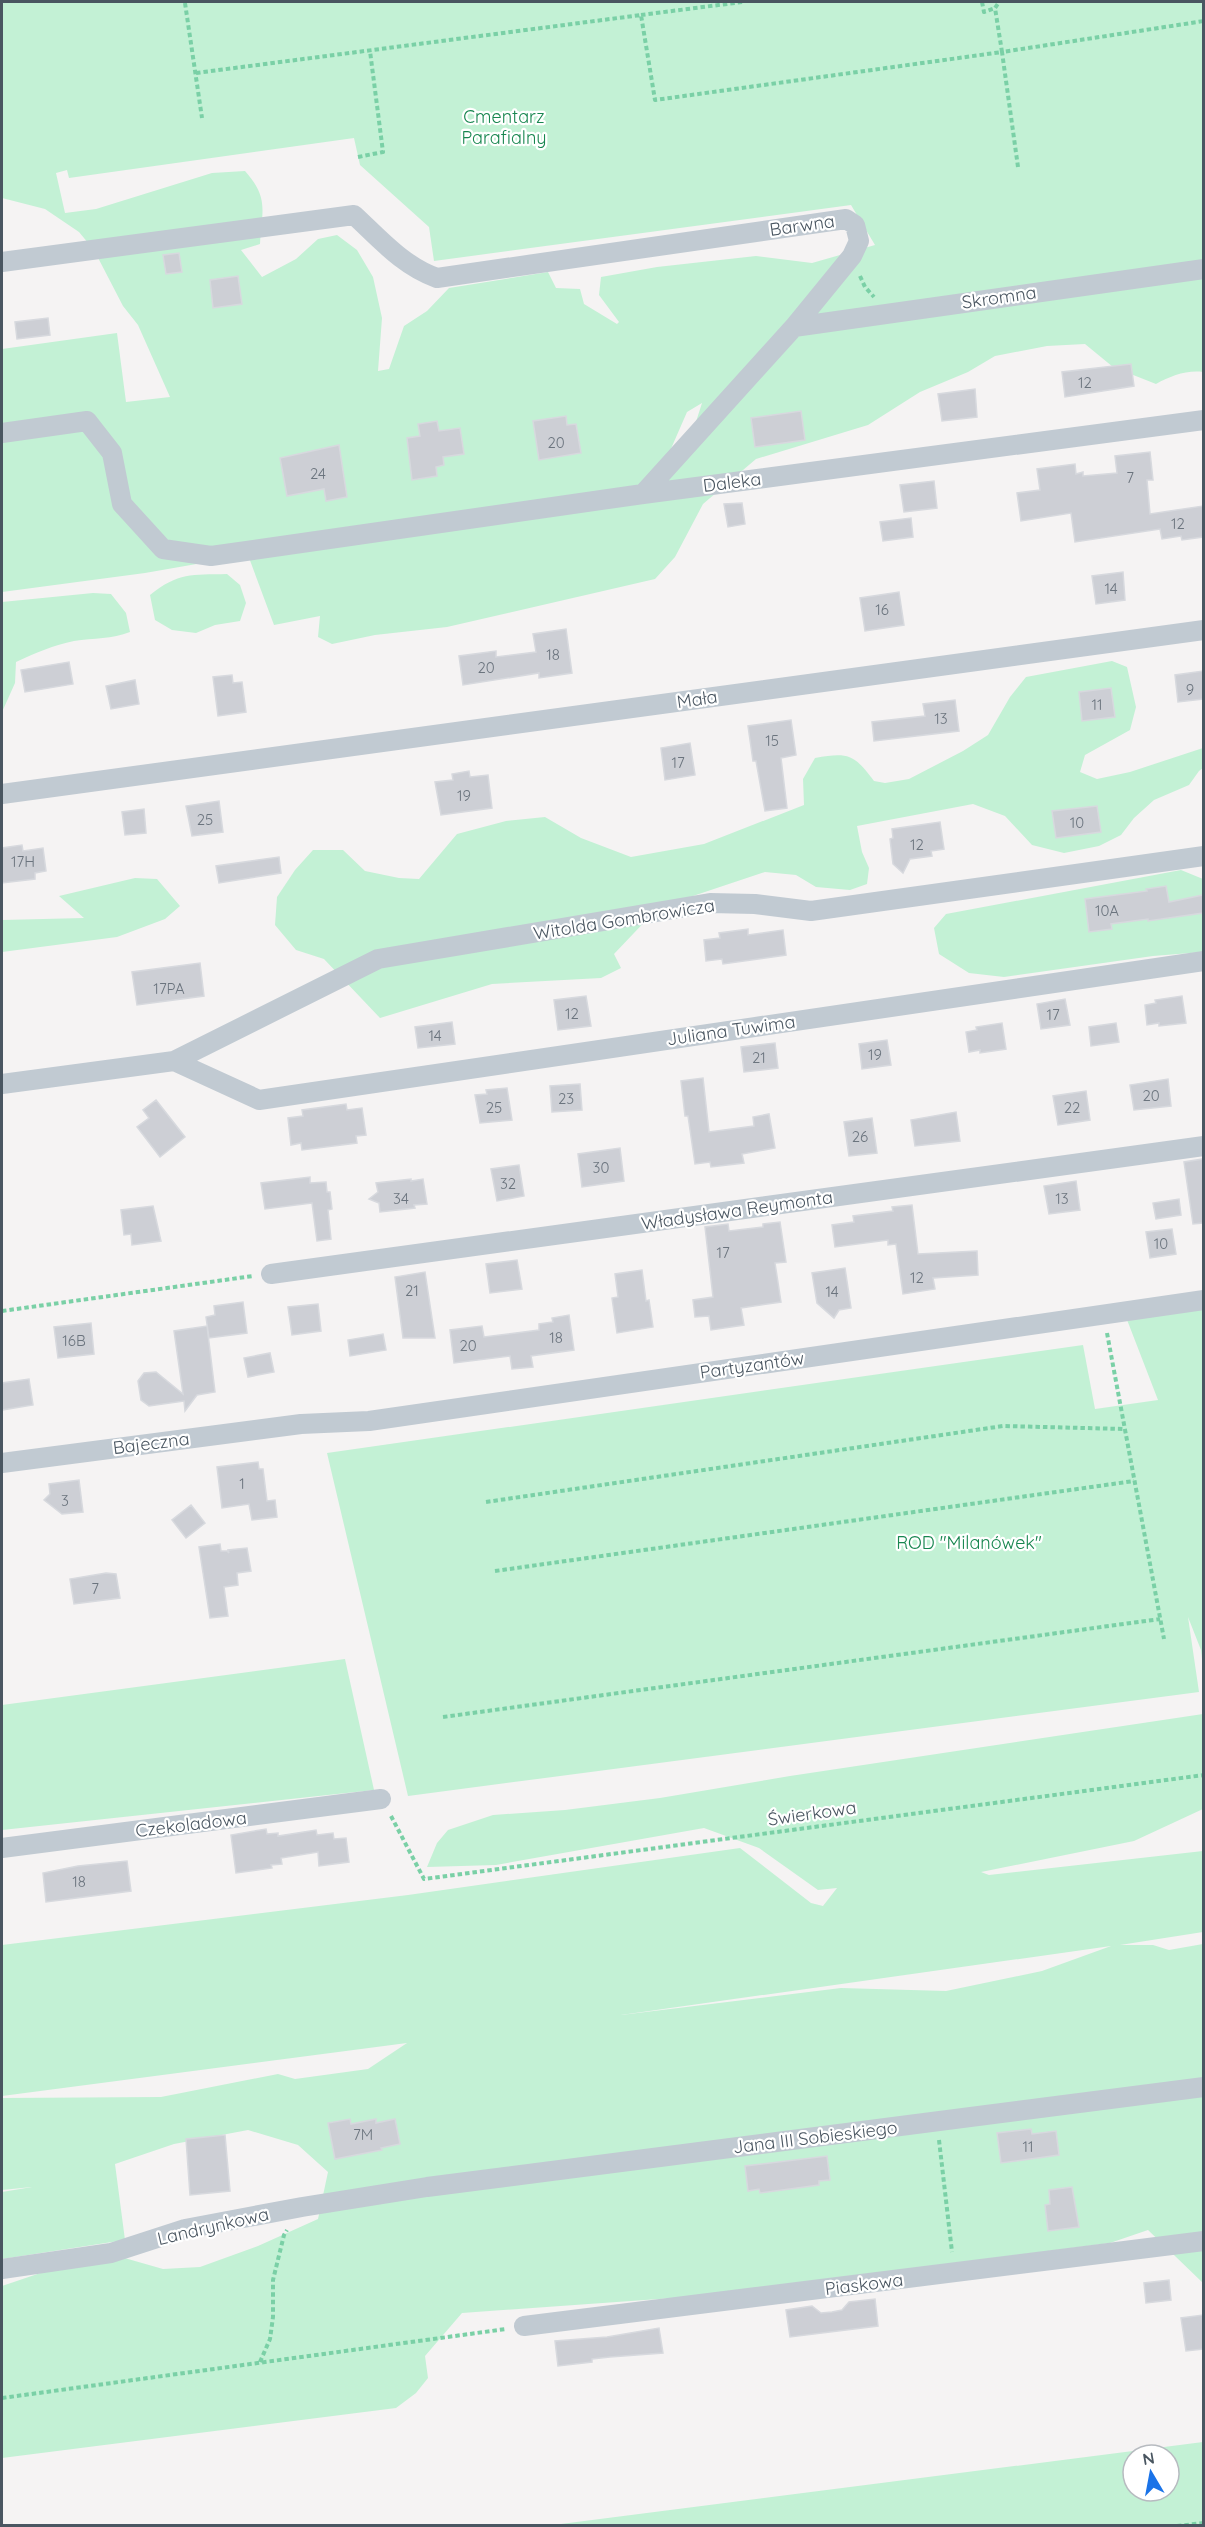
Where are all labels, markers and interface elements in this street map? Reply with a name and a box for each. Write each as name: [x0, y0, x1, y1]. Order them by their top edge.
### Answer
park label: Cmentarz Parafialny: [461, 105, 547, 149]
street label: Barwna: [768, 209, 836, 241]
street label: Skromna: [960, 280, 1038, 314]
house number: 12: [1078, 373, 1092, 392]
house number: 20: [547, 433, 565, 452]
house number: 24: [310, 464, 326, 483]
street label: Daleka: [702, 467, 762, 497]
house number: 7: [1126, 468, 1134, 487]
house number: 12: [1171, 514, 1185, 533]
house number: 14: [1104, 579, 1118, 598]
house number: 16: [875, 600, 889, 619]
house number: 18: [546, 645, 560, 664]
house number: 20: [477, 658, 495, 677]
house number: 9: [1186, 680, 1194, 699]
street label: Mała: [675, 685, 719, 713]
house number: 11: [1091, 695, 1103, 714]
house number: 13: [934, 709, 948, 728]
house number: 15: [765, 731, 779, 750]
house number: 17: [671, 753, 685, 772]
house number: 19: [457, 786, 471, 805]
house number: 25: [197, 810, 213, 829]
house number: 10: [1070, 813, 1084, 832]
house number: 12: [910, 835, 924, 854]
house number: 17H: [11, 852, 35, 871]
street label: Witolda Gombrowicza: [532, 893, 716, 945]
house number: 10A: [1095, 901, 1119, 920]
house number: 17PA: [153, 979, 185, 998]
house number: 12: [565, 1004, 579, 1023]
house number: 17: [1046, 1005, 1060, 1024]
street label: Juliana Tuwima: [665, 1010, 797, 1050]
house number: 14: [428, 1026, 442, 1045]
house number: 19: [868, 1045, 882, 1064]
house number: 21: [752, 1048, 766, 1067]
house number: 20: [1142, 1086, 1160, 1105]
house number: 23: [558, 1089, 574, 1108]
house number: 25: [486, 1098, 502, 1117]
house number: 22: [1064, 1098, 1080, 1117]
house number: 26: [852, 1127, 868, 1146]
house number: 30: [593, 1158, 609, 1177]
house number: 32: [500, 1174, 516, 1193]
street label: Władysława Reymonta: [640, 1185, 834, 1235]
house number: 34: [393, 1189, 409, 1208]
house number: 13: [1055, 1189, 1069, 1208]
house number: 10: [1154, 1234, 1168, 1253]
house number: 17: [716, 1243, 730, 1262]
house number: 12: [910, 1268, 924, 1287]
house number: 21: [405, 1281, 419, 1300]
house number: 14: [825, 1282, 839, 1301]
house number: 18: [549, 1328, 563, 1347]
house number: 16B: [62, 1331, 86, 1350]
house number: 20: [459, 1336, 477, 1355]
street label: Partyzantów: [698, 1346, 806, 1384]
street label: Bajeczna: [111, 1427, 191, 1459]
house number: 1: [239, 1474, 245, 1493]
house number: 3: [61, 1491, 69, 1510]
park label: ROD "Milanówek": [896, 1531, 1042, 1554]
house number: 7: [91, 1579, 99, 1598]
street label: Świerkowa: [766, 1795, 858, 1831]
street label: Czekoladowa: [134, 1806, 248, 1842]
house number: 18: [72, 1872, 86, 1891]
street label: Jana III Sobieskiego: [731, 2116, 899, 2158]
house number: 7M: [353, 2125, 373, 2144]
house number: 11: [1022, 2137, 1034, 2156]
street label: Landrynkowa: [155, 2202, 271, 2250]
street label: Piaskowa: [824, 2268, 904, 2300]
north arrow: [1121, 2443, 1181, 2503]
text: N: [1141, 2447, 1156, 2469]

